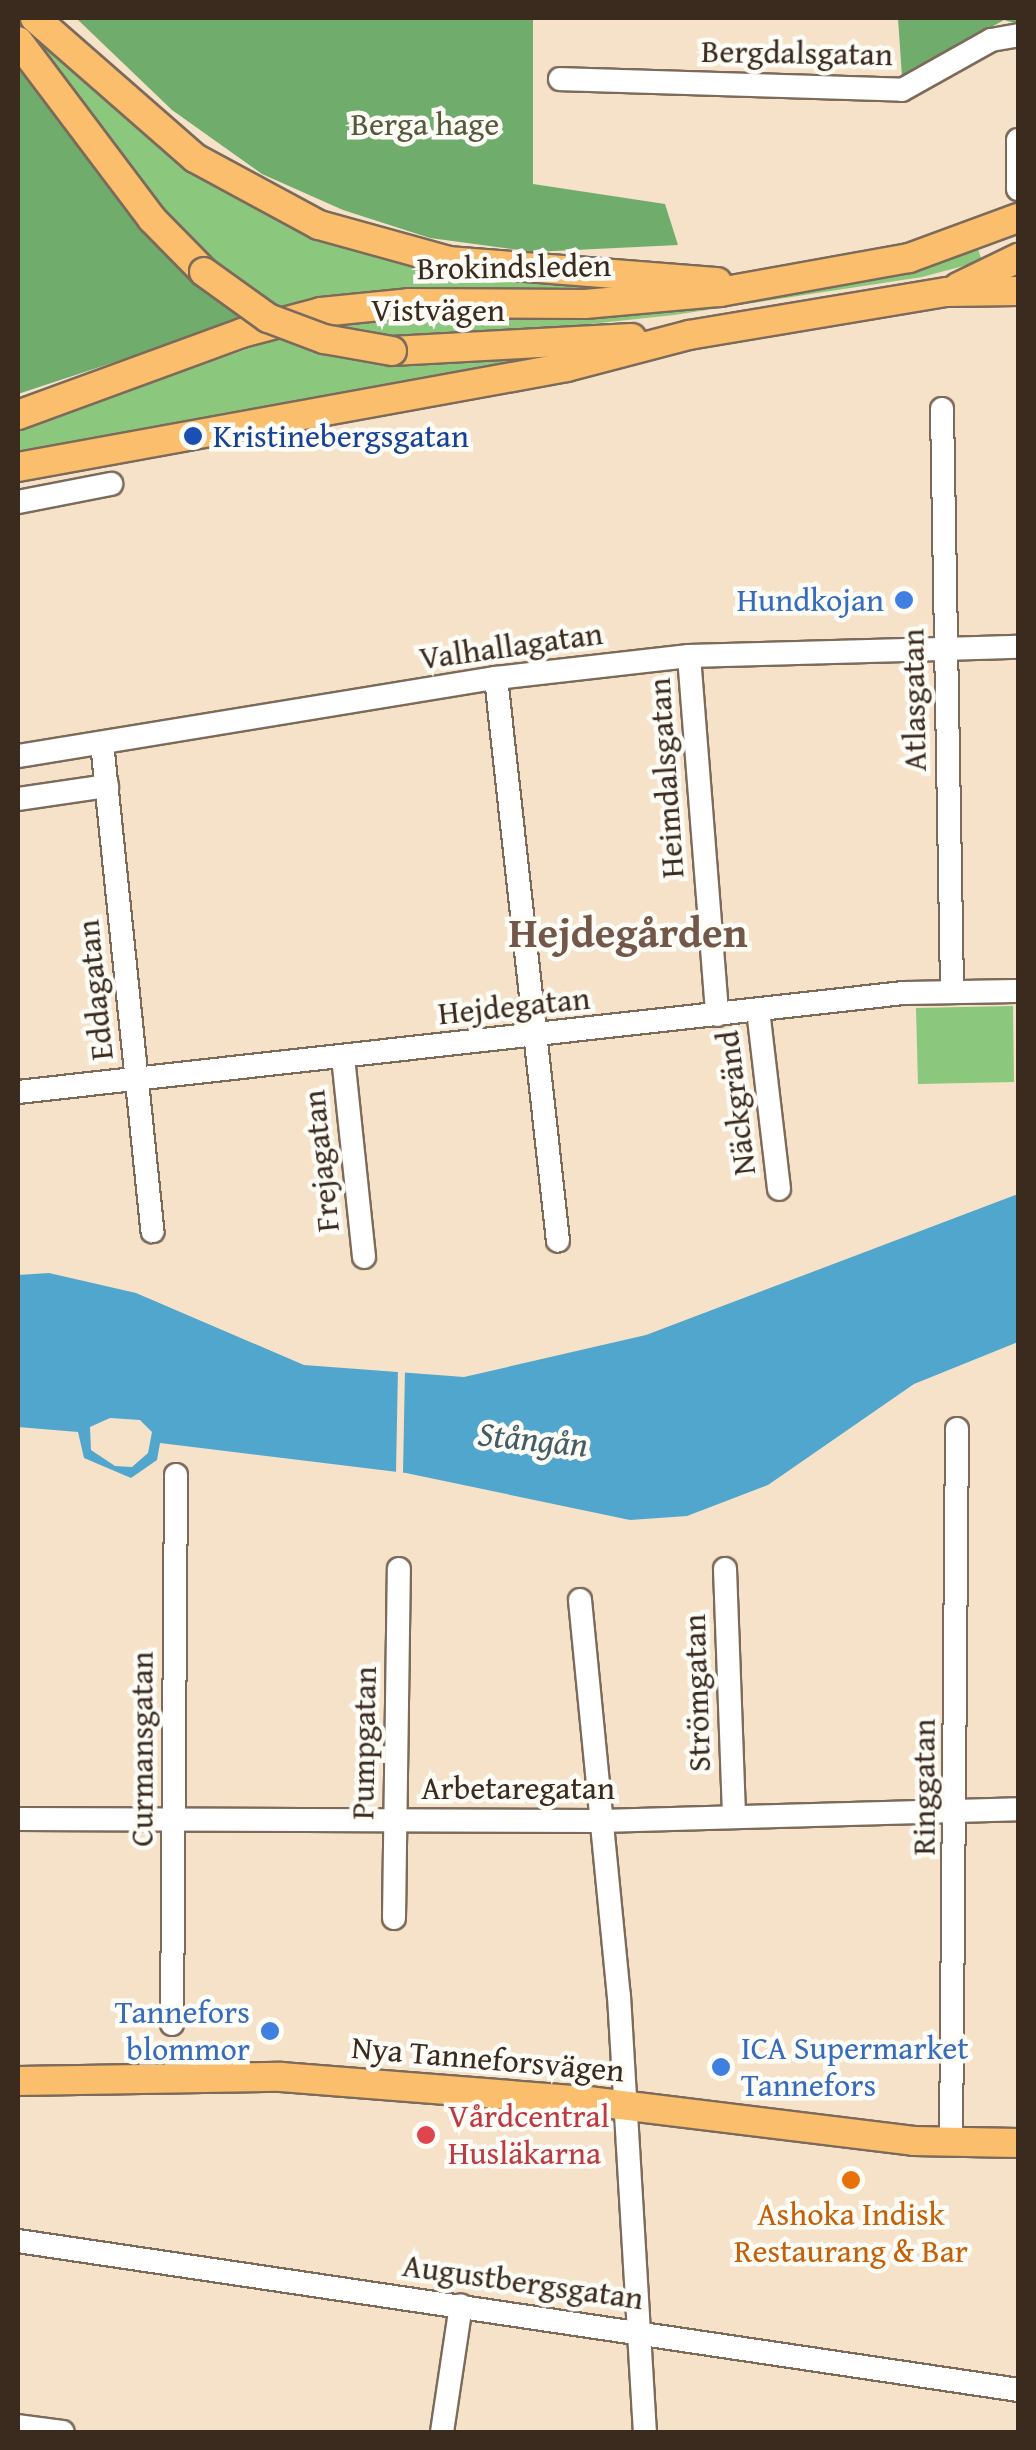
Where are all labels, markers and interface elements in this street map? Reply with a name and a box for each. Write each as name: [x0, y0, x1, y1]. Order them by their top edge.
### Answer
street label: Bergdalsgatan: [701, 32, 893, 74]
park label: Berga hage: [351, 105, 499, 143]
street label: Brokindsleden: [417, 246, 611, 288]
street label: Vistvägen: [371, 291, 505, 329]
place label: Kristinebergsgatan: [213, 417, 469, 455]
marker: Kristinebergsgatan: [182, 425, 204, 447]
place label: Hundkojan: [737, 581, 884, 619]
marker: Hundkojan: [893, 589, 915, 611]
street label: Valhallagatan: [417, 614, 605, 678]
street label: Atlasgatan: [894, 628, 934, 772]
street label: Heimdalsgatan: [640, 677, 692, 879]
district label: Hejdegården: [508, 907, 748, 957]
street label: Eddagatan: [69, 918, 121, 1062]
street label: Hejdegatan: [436, 979, 592, 1033]
street label: Näckgränd: [708, 1029, 764, 1177]
street label: Frejagatan: [294, 1088, 348, 1234]
water label: Stångån: [476, 1412, 590, 1466]
street label: Strömgatan: [675, 1613, 719, 1773]
street label: Curmansgatan: [123, 1651, 161, 1847]
street label: Pumpgatan: [343, 1666, 385, 1820]
street label: Ringgatan: [905, 1719, 943, 1855]
street label: Arbetaregatan: [421, 1769, 615, 1807]
place label: Tannefors blommor: [115, 1994, 250, 2069]
marker: Tannefors blommor: [259, 2020, 281, 2042]
street label: Nya Tanneforsvägen: [350, 2028, 626, 2090]
place label: ICA Supermarket Tannefors: [741, 2030, 969, 2105]
marker: ICA Supermarket Tannefors: [710, 2056, 732, 2078]
place label: Vårdcentral Husläkarna: [448, 2098, 609, 2173]
marker: Vårdcentral Husläkarna: [413, 2122, 439, 2148]
marker: Ashoka Indisk Restaurang & Bar: [840, 2169, 862, 2191]
place label: Ashoka Indisk Restaurang & Bar: [734, 2196, 968, 2271]
street label: Augustbergsgatan: [400, 2246, 646, 2318]

